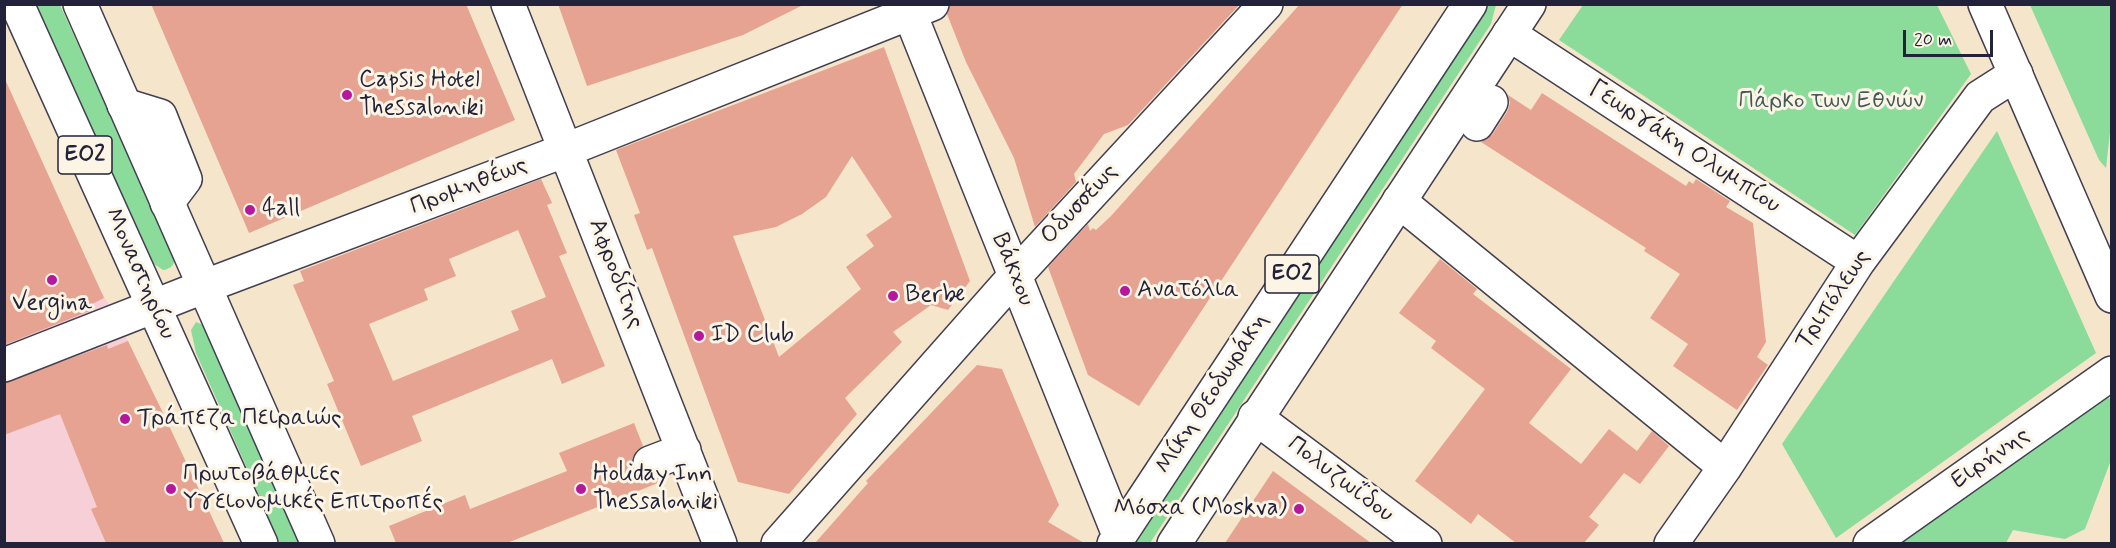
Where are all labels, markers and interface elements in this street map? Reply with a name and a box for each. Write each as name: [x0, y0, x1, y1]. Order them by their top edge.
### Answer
scale bar: [1906, 18, 1996, 56]
text: 20 m: [1914, 28, 1952, 52]
place label: Capsis Hotel Thessaloniki: [359, 67, 484, 123]
street label: Γεωργάκη Ολυμπίου: [1583, 75, 1785, 221]
marker: Capsis Hotel Thessaloniki: [340, 88, 354, 102]
park label: Πάρκο των Εθνών: [1739, 88, 1923, 116]
road number: ΕΟ2: [58, 136, 112, 174]
street label: Προμηθέως: [406, 152, 532, 222]
street label: Οδυσσέως: [1035, 159, 1125, 251]
place label: 4all: [262, 196, 300, 224]
marker: 4all: [243, 203, 257, 217]
street label: Μοναστηρίου: [97, 204, 181, 344]
street label: Αφροδίτης: [581, 215, 649, 333]
street label: Βάκχου: [984, 229, 1040, 311]
street label: Τριπόλεως: [1790, 245, 1878, 355]
road number: ΕΟ2: [1265, 255, 1319, 293]
marker: Vergina: [45, 273, 59, 287]
place label: Ανατόλια: [1137, 277, 1239, 305]
place label: Berbe: [905, 282, 965, 310]
marker: Ανατόλια: [1118, 284, 1132, 298]
marker: Berbe: [886, 289, 900, 303]
place label: Vergina: [12, 290, 92, 318]
street label: Μίκη Θεοδωράκη: [1150, 308, 1276, 480]
place label: ID Club: [711, 322, 794, 350]
marker: ID Club: [692, 329, 706, 343]
place label: Τράπεζα Πειραιώς: [137, 405, 342, 433]
marker: Τράπεζα Πειραιώς: [118, 412, 132, 426]
street label: Ειρήνης: [1946, 422, 2036, 496]
street label: Πολυζωΐδου: [1281, 431, 1399, 529]
place label: Πρωτοβάθμιες Υγειονομικές Επιτροπές: [183, 461, 443, 517]
place label: Holiday Inn Thessaloniki: [593, 461, 718, 517]
marker: Πρωτοβάθμιες Υγειονομικές Επιτροπές: [164, 482, 178, 496]
marker: Holiday Inn Thessaloniki: [574, 482, 588, 496]
place label: Μόσχα (Moskva): [1113, 495, 1287, 523]
marker: Μόσχα (Moskva): [1292, 502, 1306, 516]

